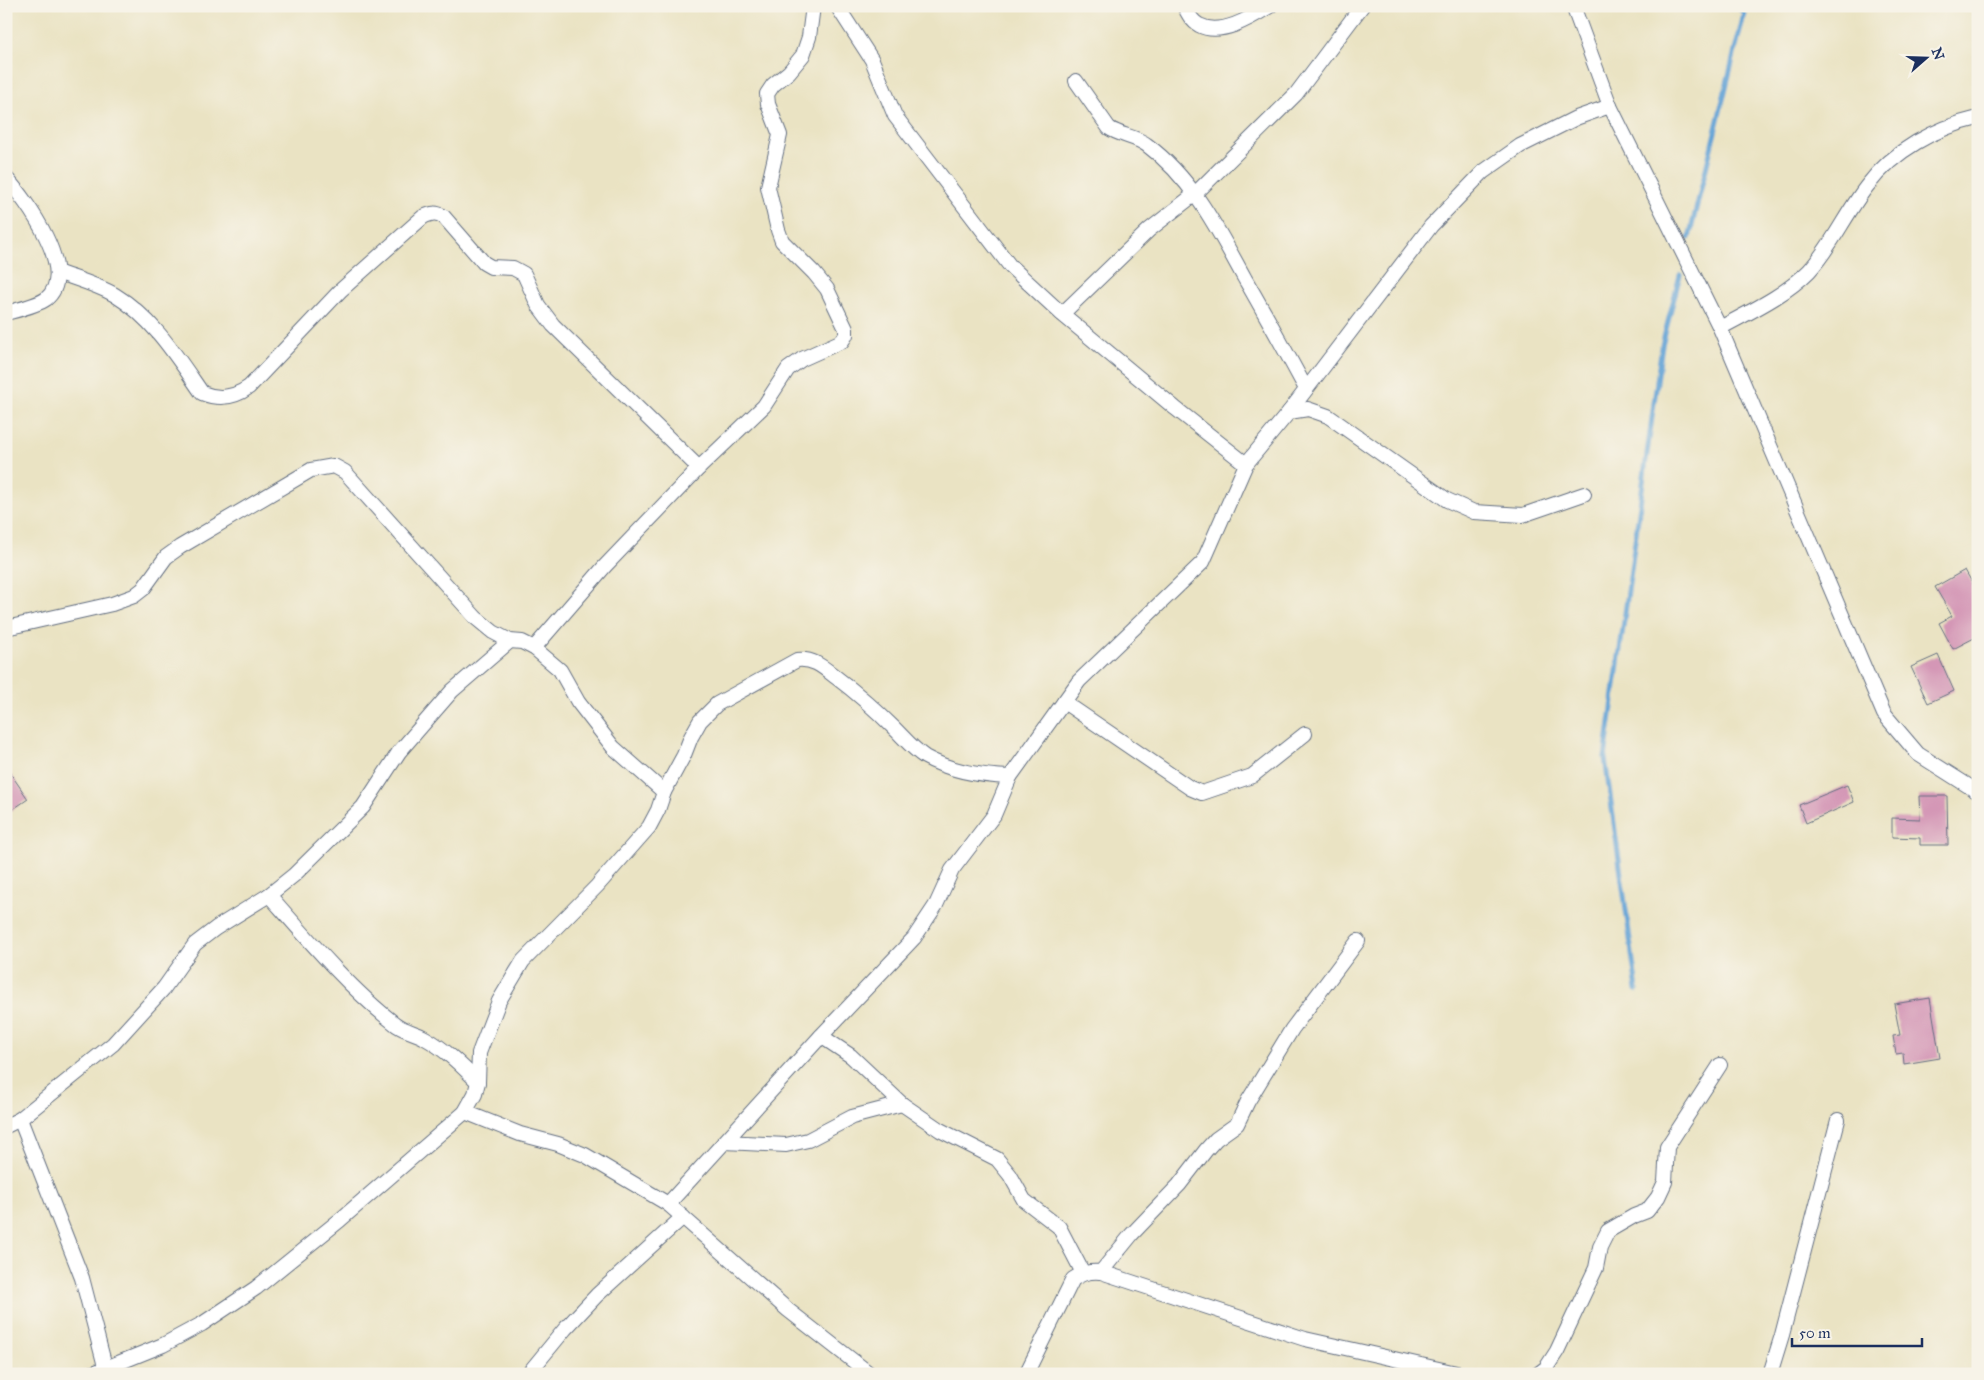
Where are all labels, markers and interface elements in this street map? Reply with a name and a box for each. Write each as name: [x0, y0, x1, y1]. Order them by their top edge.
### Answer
north arrow: [1902, 32, 1952, 82]
text: N: [1928, 45, 1948, 62]
scale bar: [1792, 1315, 1922, 1347]
text: 50 m: [1799, 1324, 1831, 1342]

